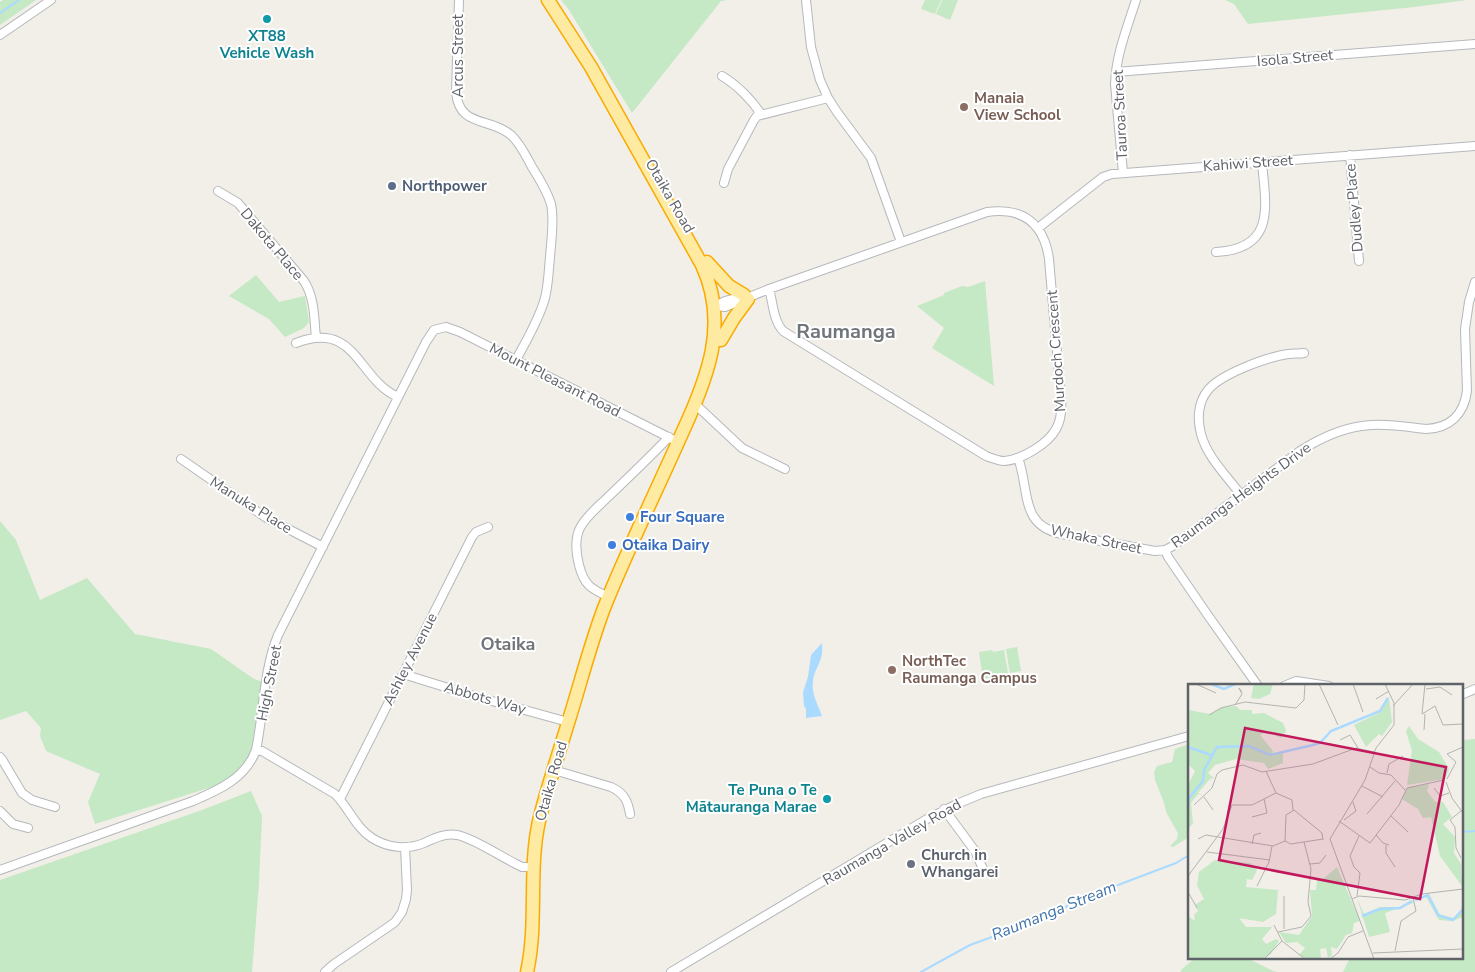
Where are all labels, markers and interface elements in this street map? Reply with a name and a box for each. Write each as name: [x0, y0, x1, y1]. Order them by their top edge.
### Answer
marker: XT88 Vehicle Wash: [261, 13, 273, 25]
street label: Arcus Street: [448, 13, 468, 98]
place label: XT88 Vehicle Wash: [219, 26, 314, 63]
street label: Isola Street: [1256, 45, 1335, 71]
street label: Tauroa Street: [1108, 69, 1132, 161]
place label: Manaia View School: [973, 88, 1061, 125]
marker: Manaia View School: [958, 101, 970, 113]
street label: Kahiwi Street: [1202, 150, 1294, 176]
street label: Otaika Road: [641, 155, 699, 237]
street label: Dudley Place: [1340, 163, 1368, 253]
place label: Northpower: [402, 176, 487, 196]
marker: Northpower: [386, 180, 398, 192]
street label: Dakota Place: [236, 204, 308, 284]
street label: Murdoch Crescent: [1042, 289, 1070, 413]
district label: Raumanga: [796, 318, 896, 345]
street label: Mount Pleasant Road: [486, 338, 624, 422]
street label: Raumanga Heights Drive: [1167, 437, 1315, 553]
street label: Manuka Place: [206, 472, 296, 538]
place label: Four Square: [640, 507, 725, 527]
marker: Four Square: [624, 511, 636, 523]
street label: Whaka Street: [1048, 520, 1144, 559]
place label: Otaika Dairy: [622, 535, 710, 555]
marker: Otaika Dairy: [606, 539, 618, 551]
street label: Ashley Avenue: [378, 609, 442, 709]
district label: Otaika: [481, 632, 535, 656]
street label: High Street: [252, 643, 286, 723]
place label: NorthTec Raumanga Campus: [902, 651, 1037, 688]
marker: NorthTec Raumanga Campus: [886, 664, 898, 676]
street label: Abbots Way: [442, 677, 529, 719]
inset map: [1188, 684, 1462, 960]
street label: Otaika Road: [530, 739, 572, 823]
place label: Te Puna o Te Mātauranga Marae: [686, 780, 817, 817]
marker: Te Puna o Te Mātauranga Marae: [821, 793, 833, 805]
street label: Raumanga Valley Road: [819, 794, 965, 890]
place label: Church in Whangarei: [921, 845, 998, 882]
marker: Church in Whangarei: [905, 858, 917, 870]
water label: Raumanga Stream: [988, 876, 1120, 946]

